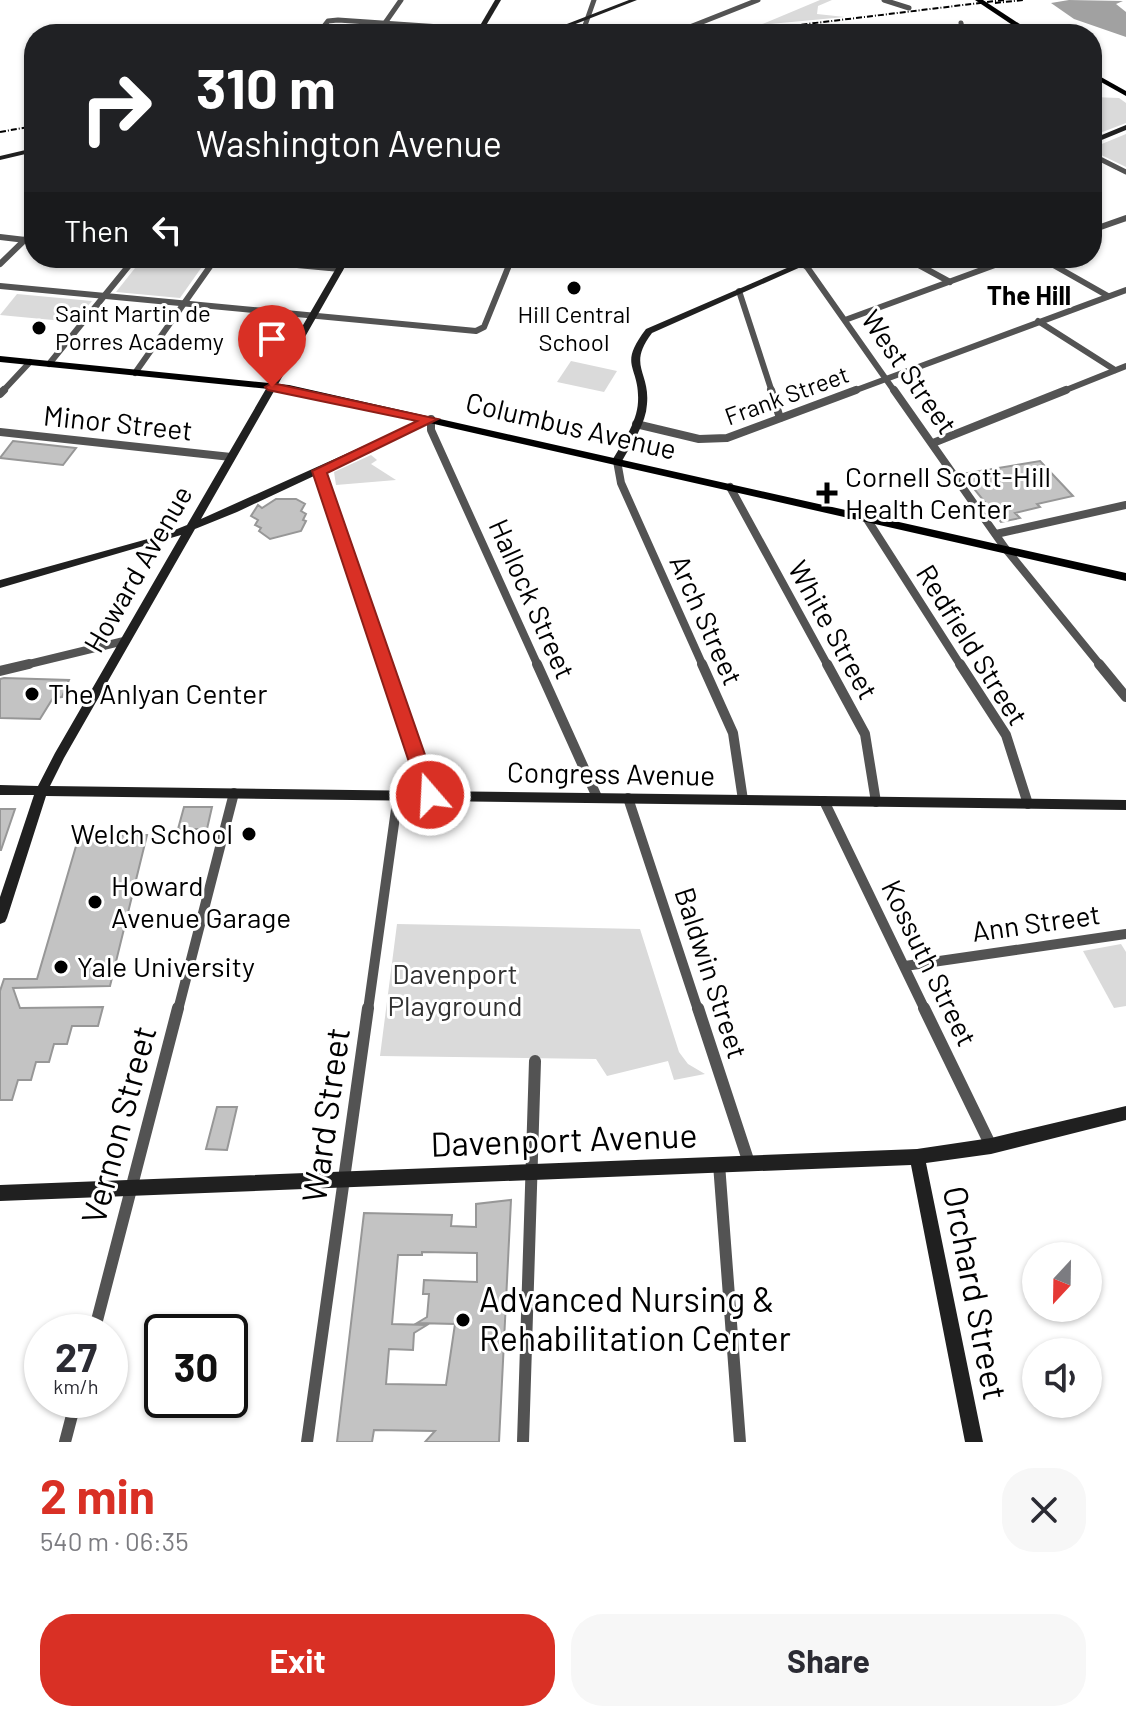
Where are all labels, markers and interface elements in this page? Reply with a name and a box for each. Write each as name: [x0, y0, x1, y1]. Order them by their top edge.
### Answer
text: 310 m: [196, 53, 336, 120]
icon: right: [64, 56, 168, 160]
text: Washington Avenue: [196, 121, 502, 164]
icon: left: [145, 208, 189, 252]
text: Then: [64, 212, 129, 248]
marker: Hill Central School: [565, 279, 583, 297]
district label: The Hill: [987, 279, 1071, 310]
place label: Saint Martin de Porres Academy: [55, 298, 224, 355]
place label: Hill Central School: [517, 299, 631, 356]
street label: West Street: [855, 303, 965, 440]
pin: [238, 305, 306, 387]
icon: arrive: [250, 317, 294, 361]
marker: Saint Martin de Porres Academy: [30, 319, 48, 337]
street label: Frank Street: [721, 359, 852, 430]
street label: Columbus Avenue: [463, 384, 680, 466]
street label: Minor Street: [42, 397, 194, 447]
place label: Cornell Scott-Hill Health Center: [845, 459, 1051, 525]
street label: Howard Avenue: [76, 479, 199, 658]
marker: Cornell Scott-Hill Health Center: [816, 482, 838, 504]
street label: Hallock Street: [483, 513, 583, 684]
street label: Arch Street: [663, 549, 751, 690]
street label: White Street: [782, 554, 886, 705]
street label: Redfield Street: [910, 558, 1036, 731]
place label: The Anlyan Center: [48, 676, 267, 710]
marker: The Anlyan Center: [23, 685, 41, 703]
position arrow: [388, 753, 472, 837]
street label: Congress Avenue: [507, 754, 715, 792]
place label: Welch School: [70, 816, 233, 850]
marker: Welch School: [240, 825, 258, 843]
place label: Howard Avenue Garage: [111, 868, 291, 934]
street label: Kossuth Street: [875, 874, 985, 1051]
street label: Baldwin Street: [668, 883, 756, 1063]
marker: Howard Avenue Garage: [86, 893, 104, 911]
street label: Ann Street: [970, 896, 1102, 948]
place label: Yale University: [77, 949, 255, 983]
park label: Davenport Playground: [388, 956, 522, 1022]
marker: Yale University: [52, 958, 70, 976]
street label: Vernon Street: [71, 1021, 164, 1228]
street label: Ward Street: [292, 1025, 357, 1205]
street label: Davenport Avenue: [430, 1113, 698, 1164]
street label: Orchard Street: [936, 1182, 1017, 1403]
north arrow: [1022, 1242, 1102, 1322]
map controls: [1022, 1242, 1102, 1418]
place label: Advanced Nursing & Rehabilitation Center: [479, 1278, 791, 1358]
marker: Advanced Nursing & Rehabilitation Center: [454, 1311, 472, 1329]
speed limit sign: 30: [144, 1314, 248, 1418]
text: 27: [55, 1332, 97, 1380]
button: sound: [1022, 1338, 1102, 1418]
text: km/h: [53, 1374, 99, 1398]
text: 2 min: [40, 1466, 155, 1524]
button: close: [1002, 1468, 1086, 1552]
text: 540 m · 06:35: [40, 1525, 189, 1556]
button: Exit: [40, 1614, 555, 1706]
button: Share: [571, 1614, 1086, 1706]

